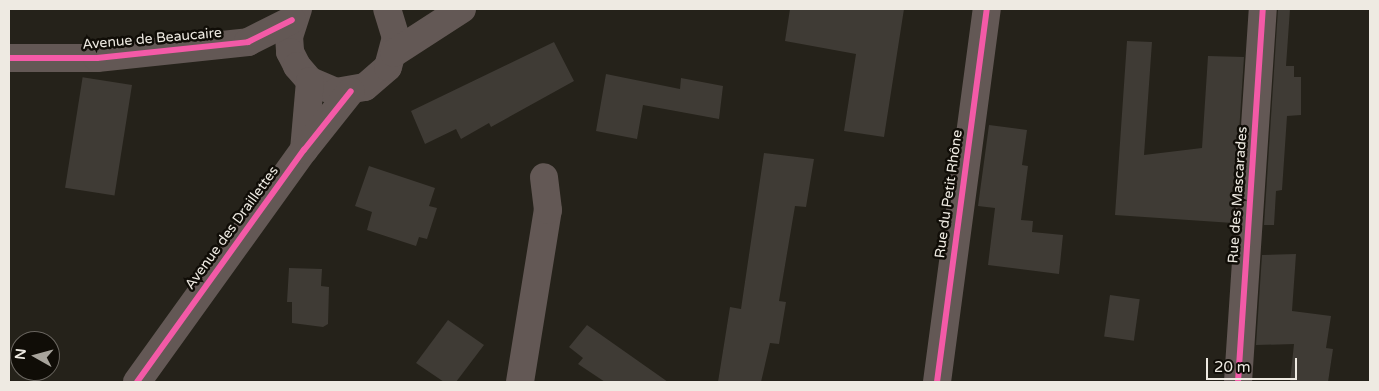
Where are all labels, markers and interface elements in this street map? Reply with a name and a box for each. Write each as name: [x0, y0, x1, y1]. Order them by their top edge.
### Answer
street label: Avenue de Beaucaire: [82, 25, 222, 53]
street label: Rue des Mascarades: [1225, 126, 1251, 264]
street label: Rue du Petit Rhône: [932, 129, 966, 259]
street label: Avenue des Draillettes: [182, 163, 282, 293]
north arrow: [10, 331, 60, 381]
text: N: [11, 348, 30, 361]
scale bar: [1209, 348, 1300, 380]
text: 20 m: [1214, 358, 1251, 376]

